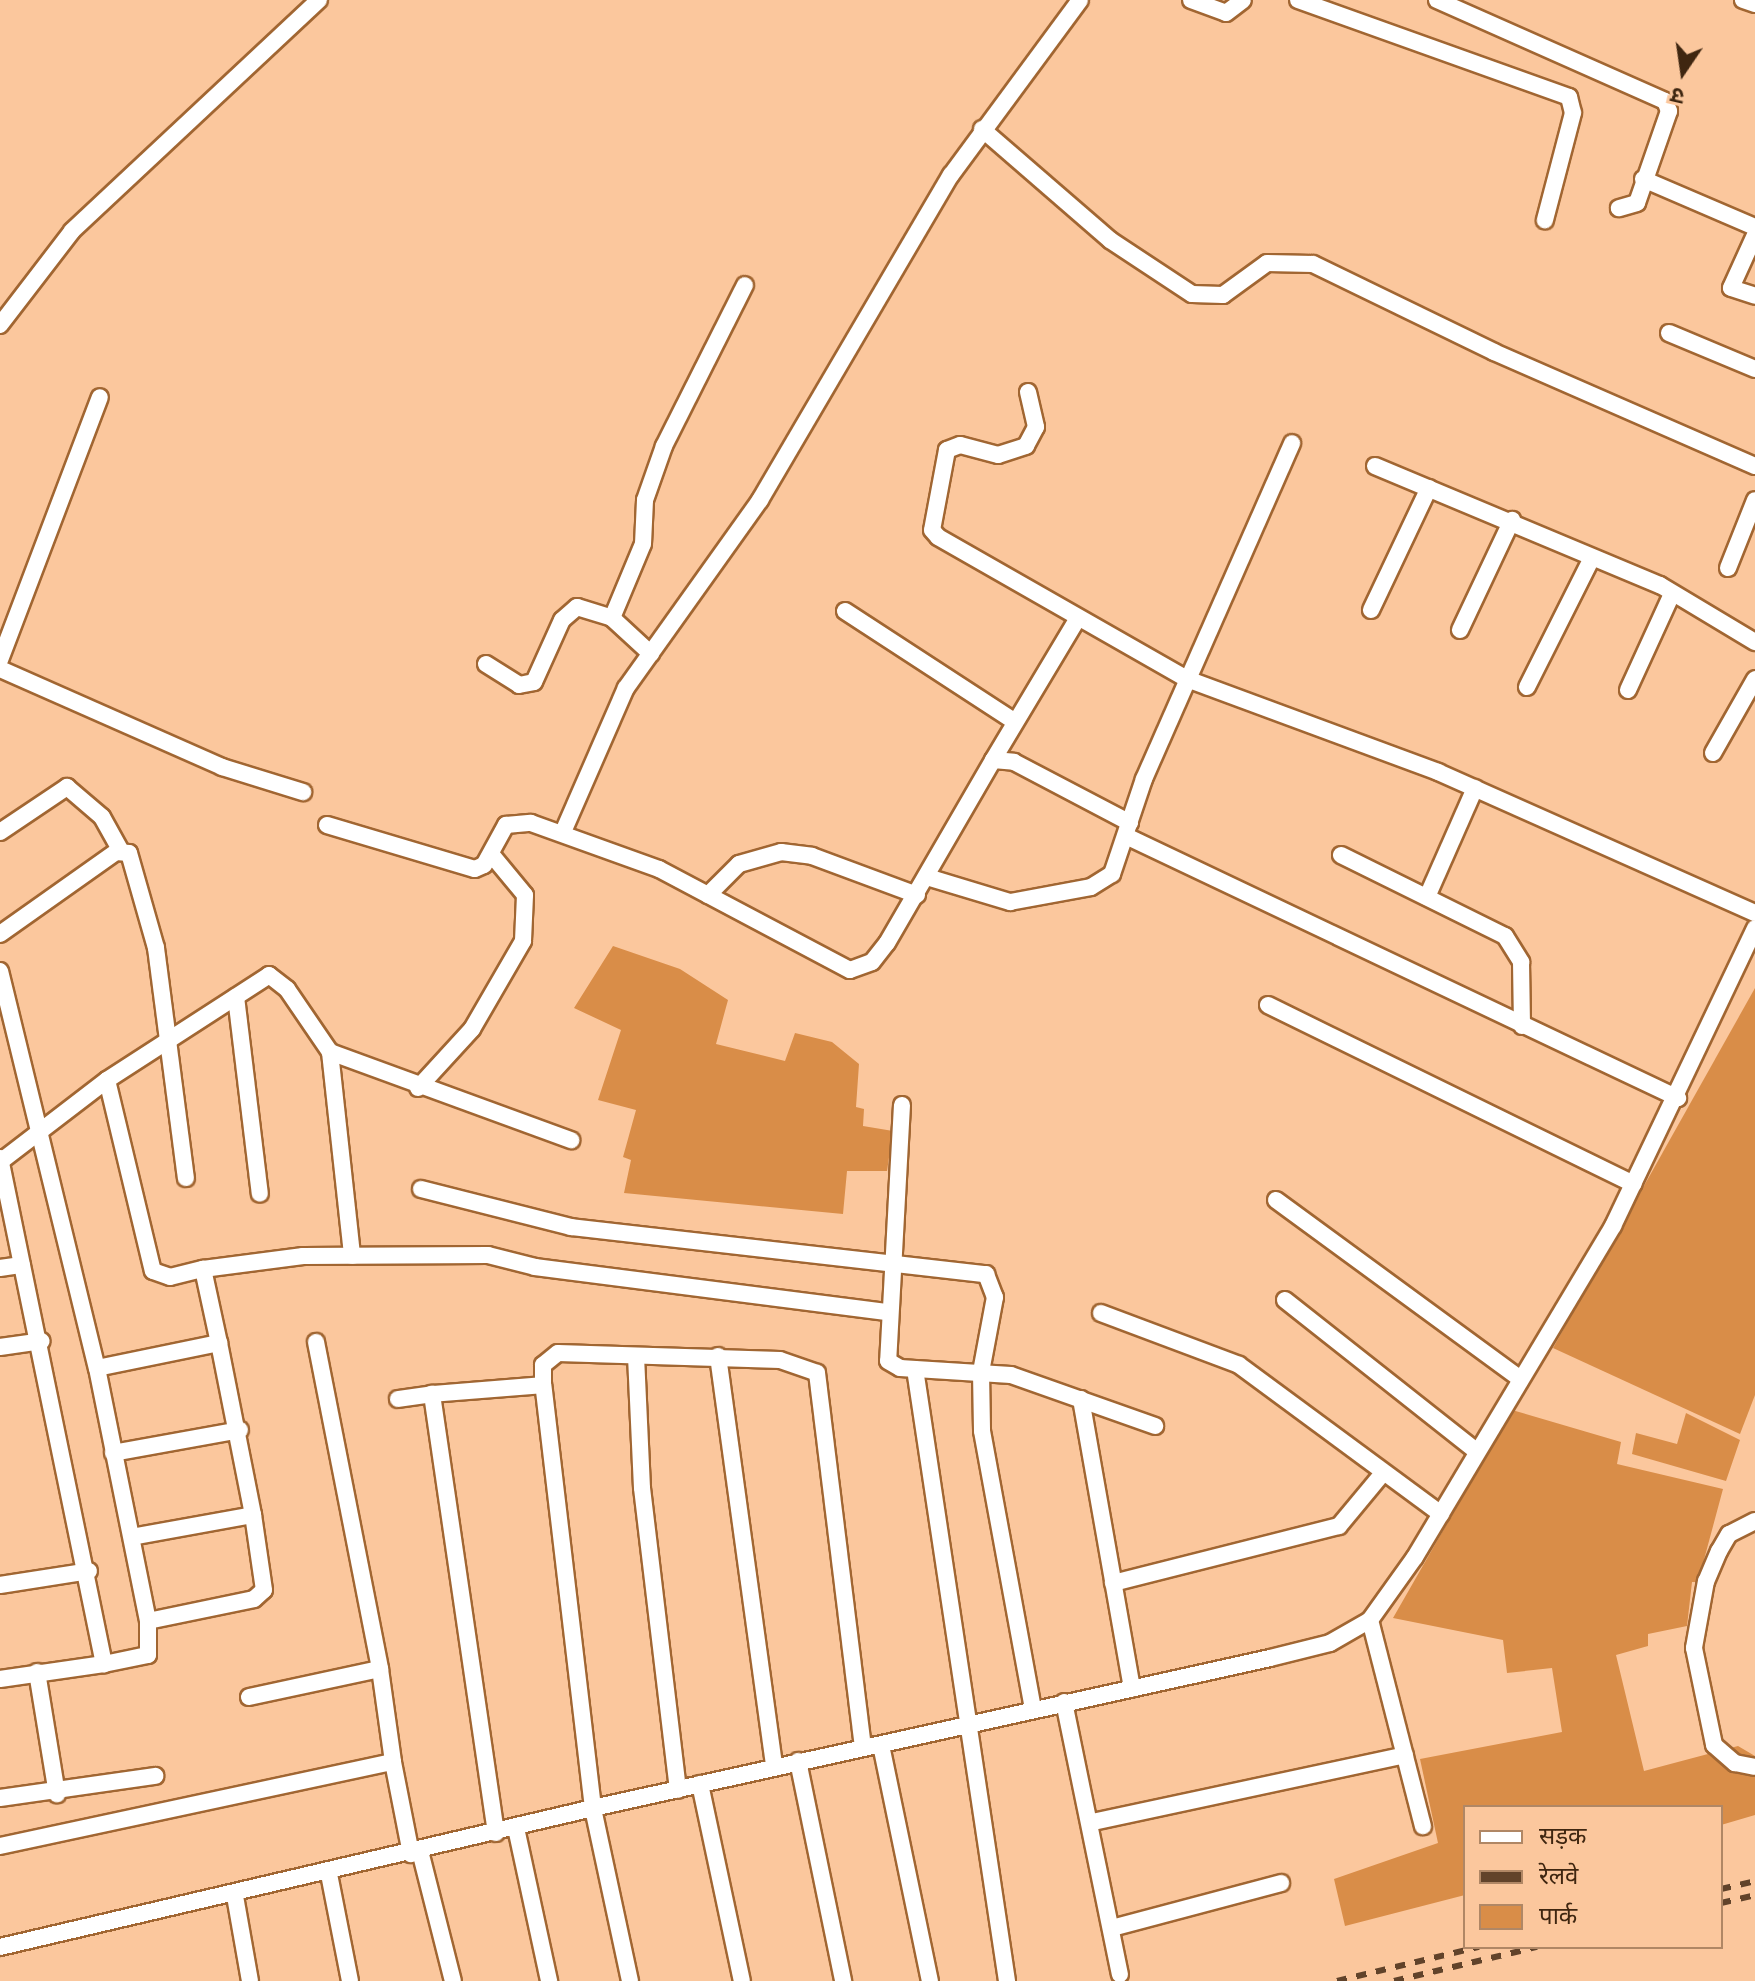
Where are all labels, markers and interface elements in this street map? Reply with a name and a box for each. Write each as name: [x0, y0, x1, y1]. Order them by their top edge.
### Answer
north arrow: [1643, 32, 1723, 112]
text: उ: [1668, 80, 1687, 111]
legend: [1463, 1805, 1723, 1949]
text: सड़क: [1539, 1820, 1587, 1851]
text: रेलवे: [1539, 1860, 1578, 1891]
text: पार्क: [1539, 1900, 1577, 1931]

